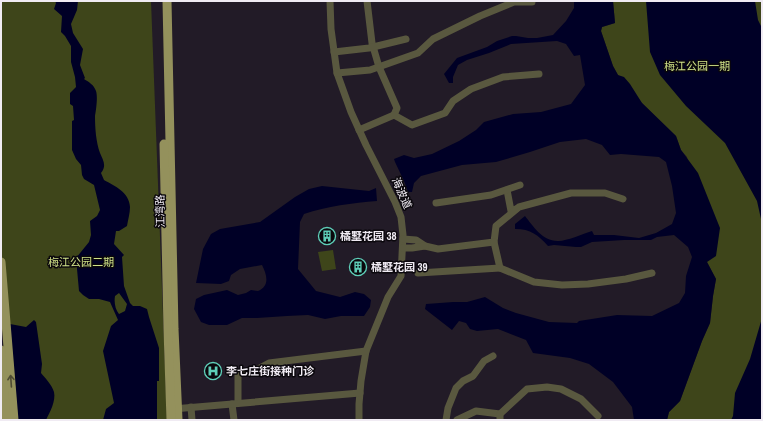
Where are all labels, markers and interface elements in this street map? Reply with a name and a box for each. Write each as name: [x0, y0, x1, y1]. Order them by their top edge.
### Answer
park label: 梅江公园一期: [664, 59, 730, 73]
street label: 海波道: [389, 175, 415, 211]
street label: 江湾路: [153, 194, 167, 228]
building icon: 橘墅花园 38: [317, 226, 337, 246]
place label: 橘墅花园 38: [340, 229, 397, 243]
park label: 梅江公园二期: [48, 255, 114, 269]
building icon: 橘墅花园 39: [348, 257, 368, 277]
place label: 橘墅花园 39: [371, 260, 428, 274]
hospital icon: 李七庄街接种门诊: [203, 361, 223, 381]
place label: 李七庄街接种门诊: [226, 364, 315, 378]
one-way arrow: [8, 375, 15, 388]

